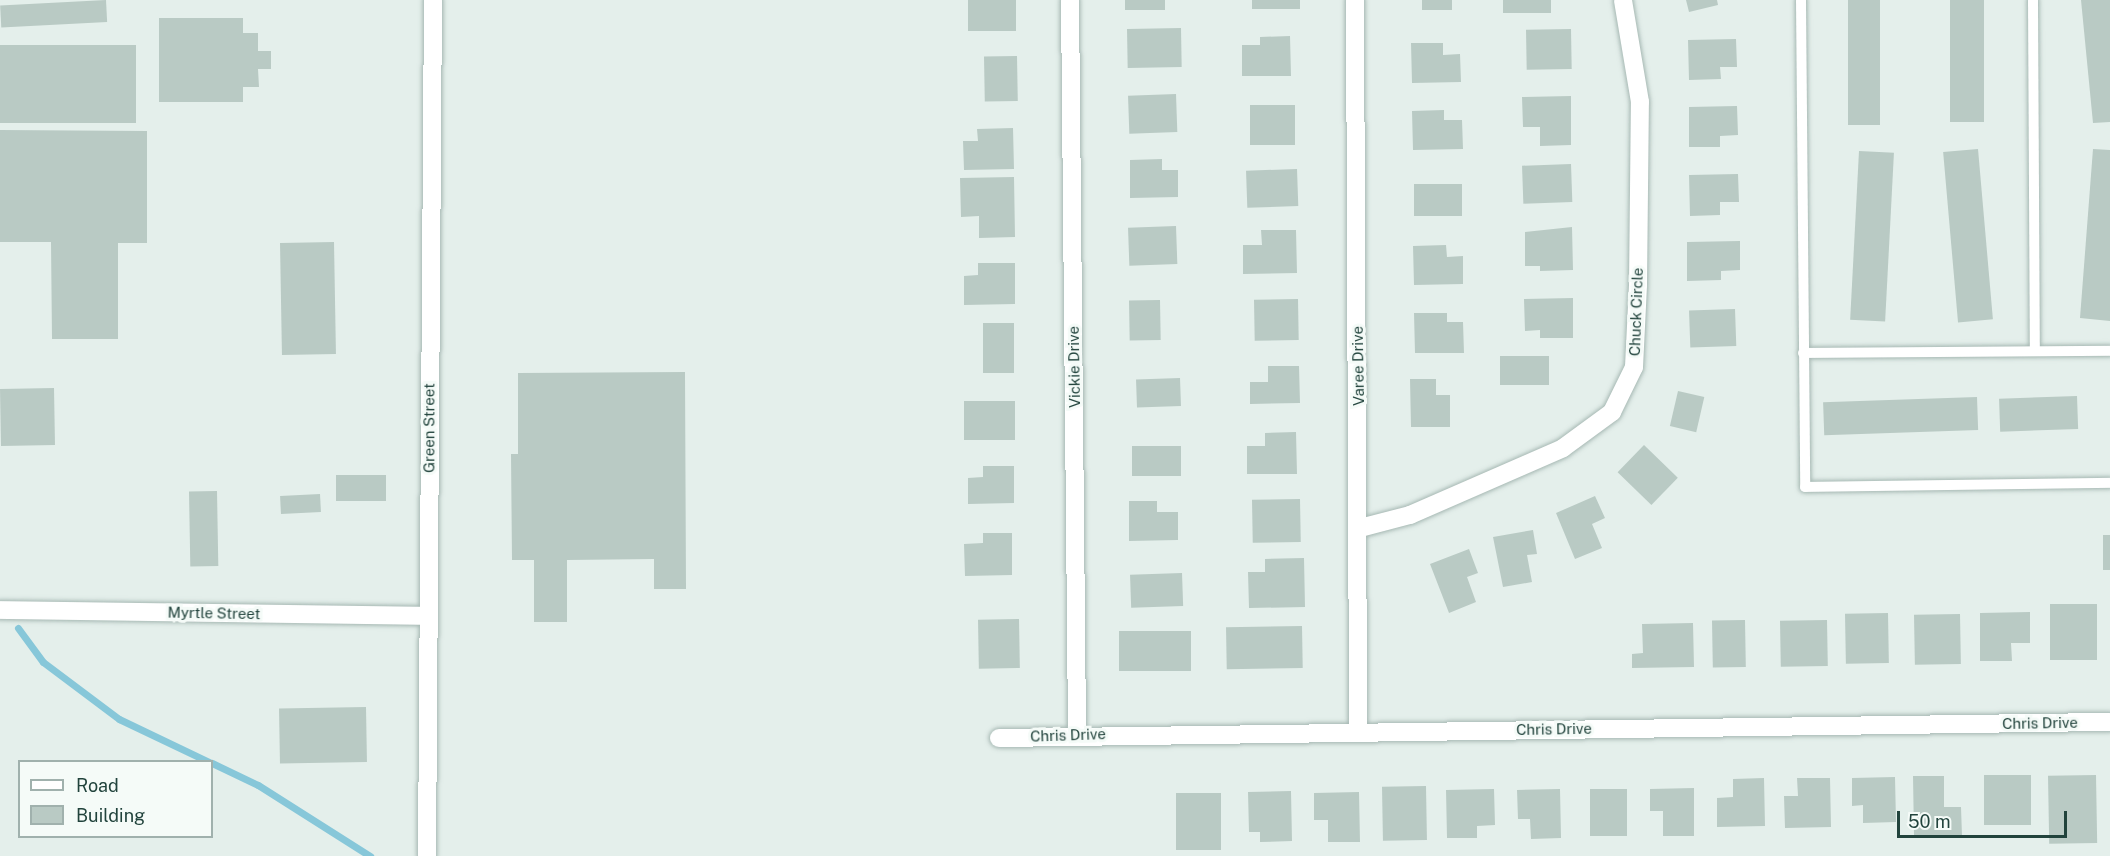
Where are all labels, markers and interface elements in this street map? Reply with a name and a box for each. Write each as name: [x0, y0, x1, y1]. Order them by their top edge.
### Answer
street label: Chuck Circle: [1625, 268, 1647, 356]
street label: Vickie Drive: [1064, 326, 1084, 408]
street label: Varee Drive: [1348, 326, 1368, 406]
street label: Green Street: [420, 383, 438, 473]
street label: Myrtle Street: [167, 603, 261, 623]
street label: Chris Drive: [2002, 713, 2078, 733]
street label: Chris Drive: [1516, 719, 1592, 739]
street label: Chris Drive: [1030, 725, 1106, 745]
legend: [18, 760, 213, 838]
text: Road: [76, 775, 119, 796]
scale bar: [1900, 799, 2070, 837]
text: Building: [76, 805, 145, 826]
text: 50 m: [1908, 811, 1951, 832]

